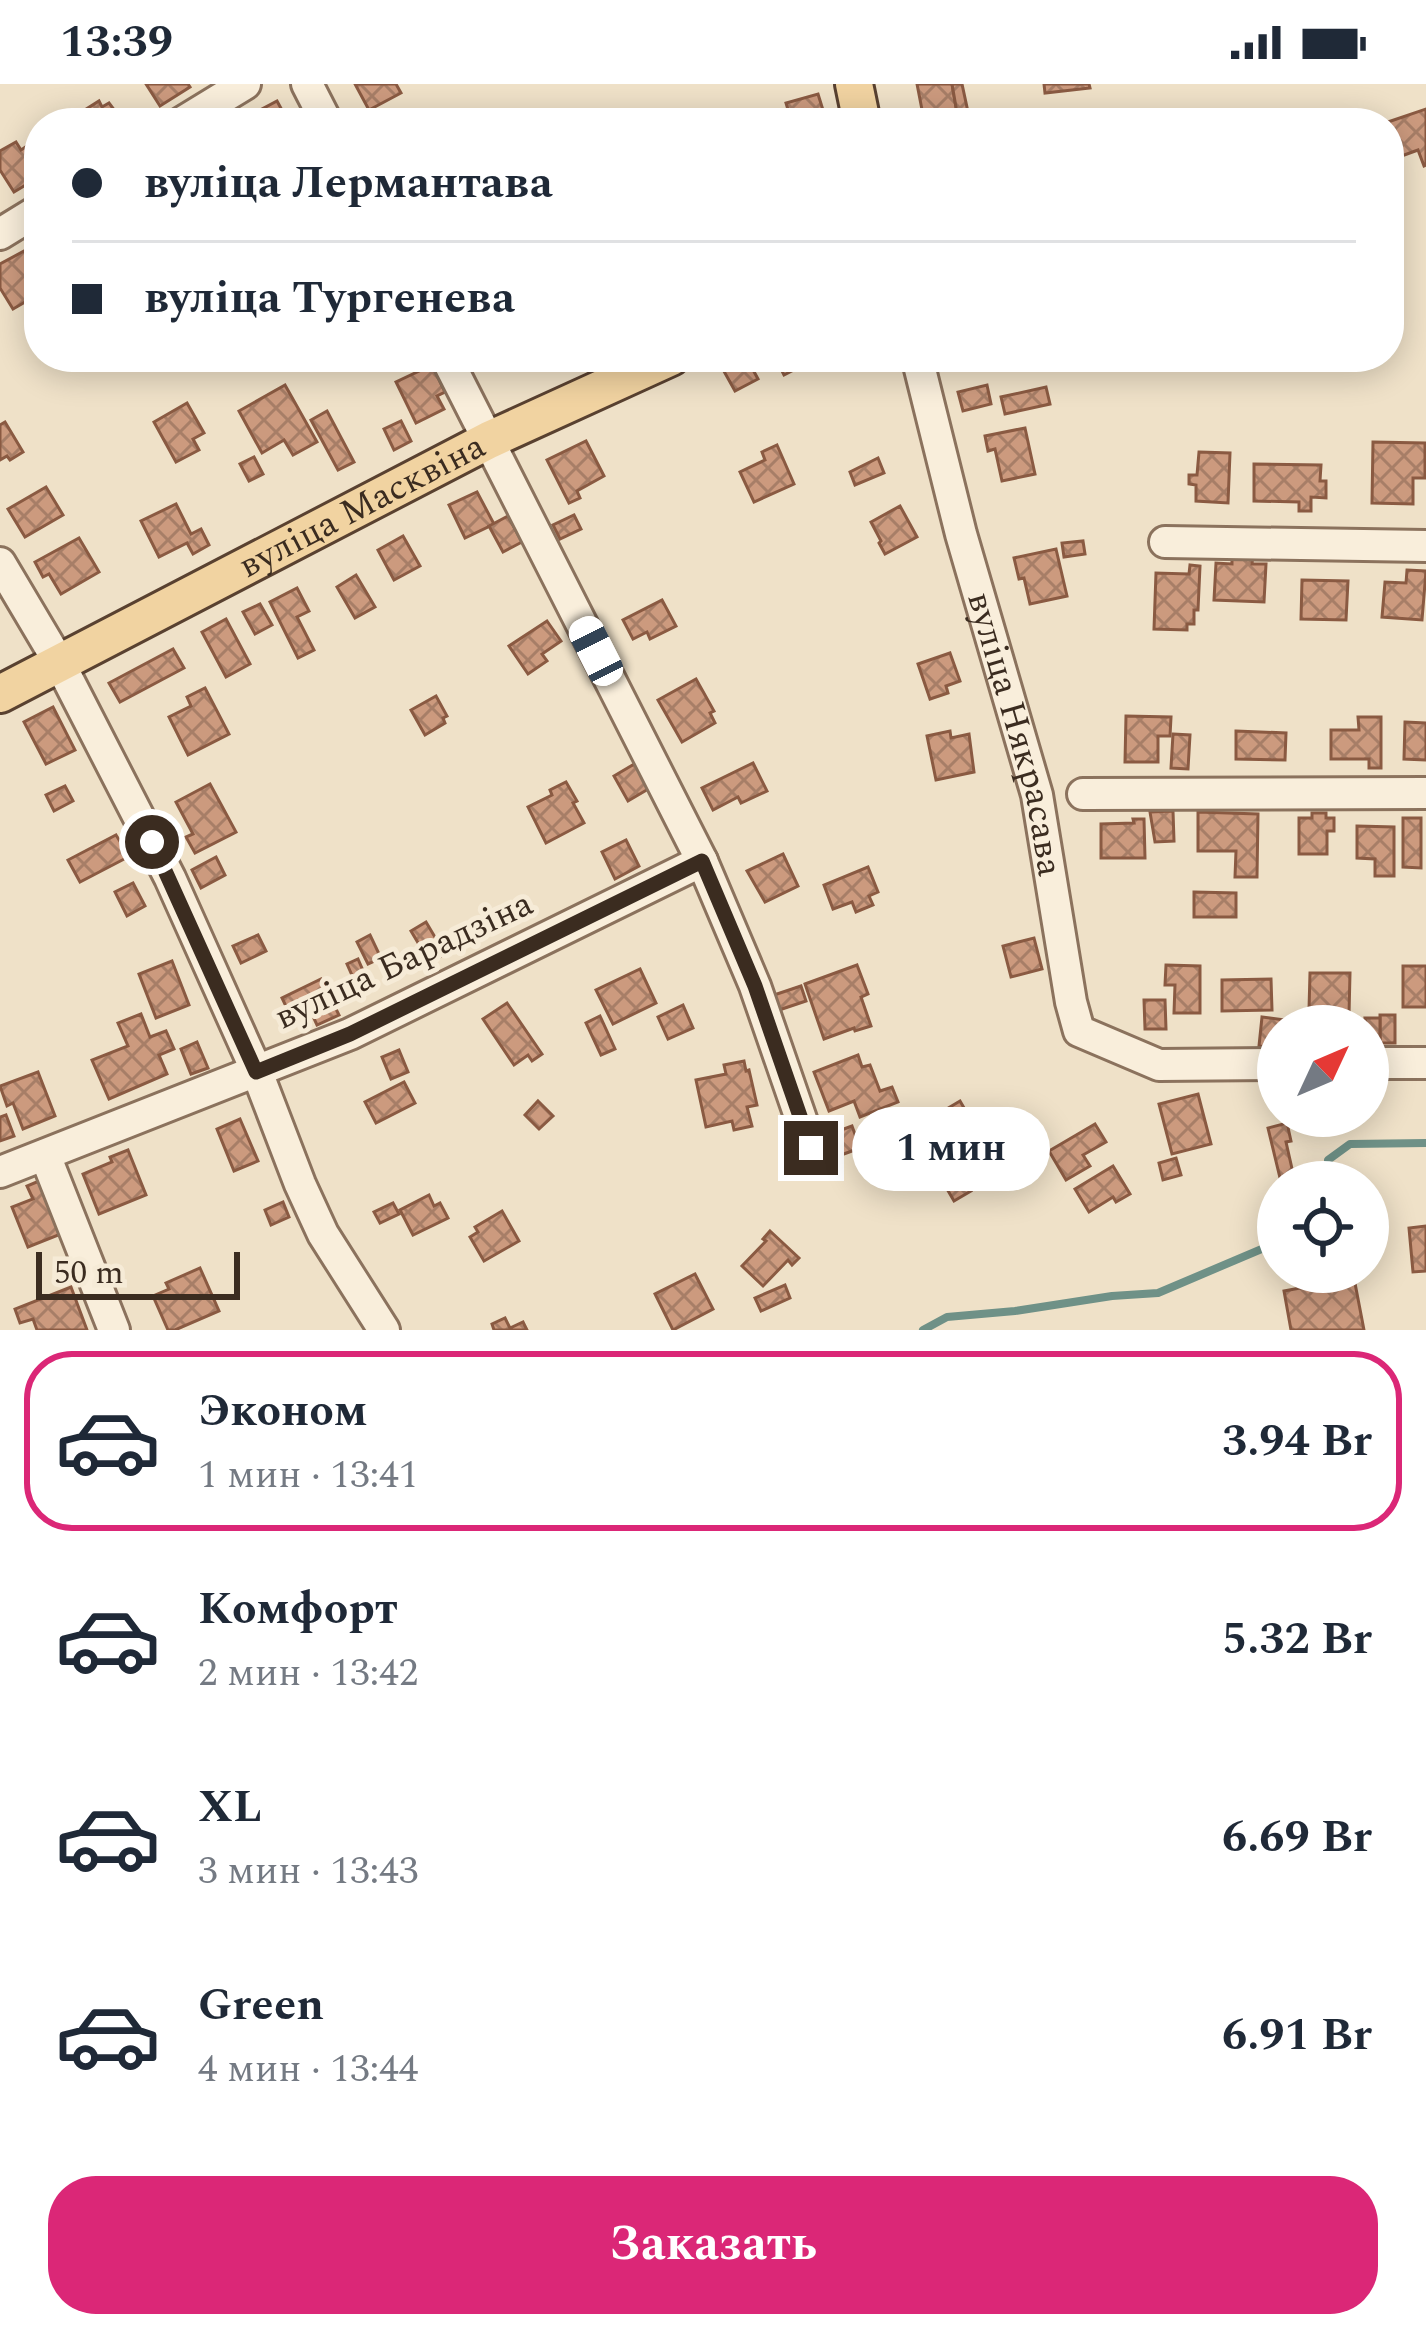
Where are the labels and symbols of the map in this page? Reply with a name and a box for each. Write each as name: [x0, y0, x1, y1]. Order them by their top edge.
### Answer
street label: вуліца Масквіна: [229, 419, 496, 593]
street label: вуліца Някрасава: [952, 585, 1077, 881]
car: [564, 611, 628, 691]
route start: [125, 815, 179, 869]
street label: вуліца Барадзіна: [266, 877, 543, 1045]
north arrow: [1257, 1005, 1389, 1137]
callout: 1 мин: [853, 1106, 1051, 1190]
route end: [784, 1121, 838, 1175]
scale bar: [36, 1246, 240, 1299]

